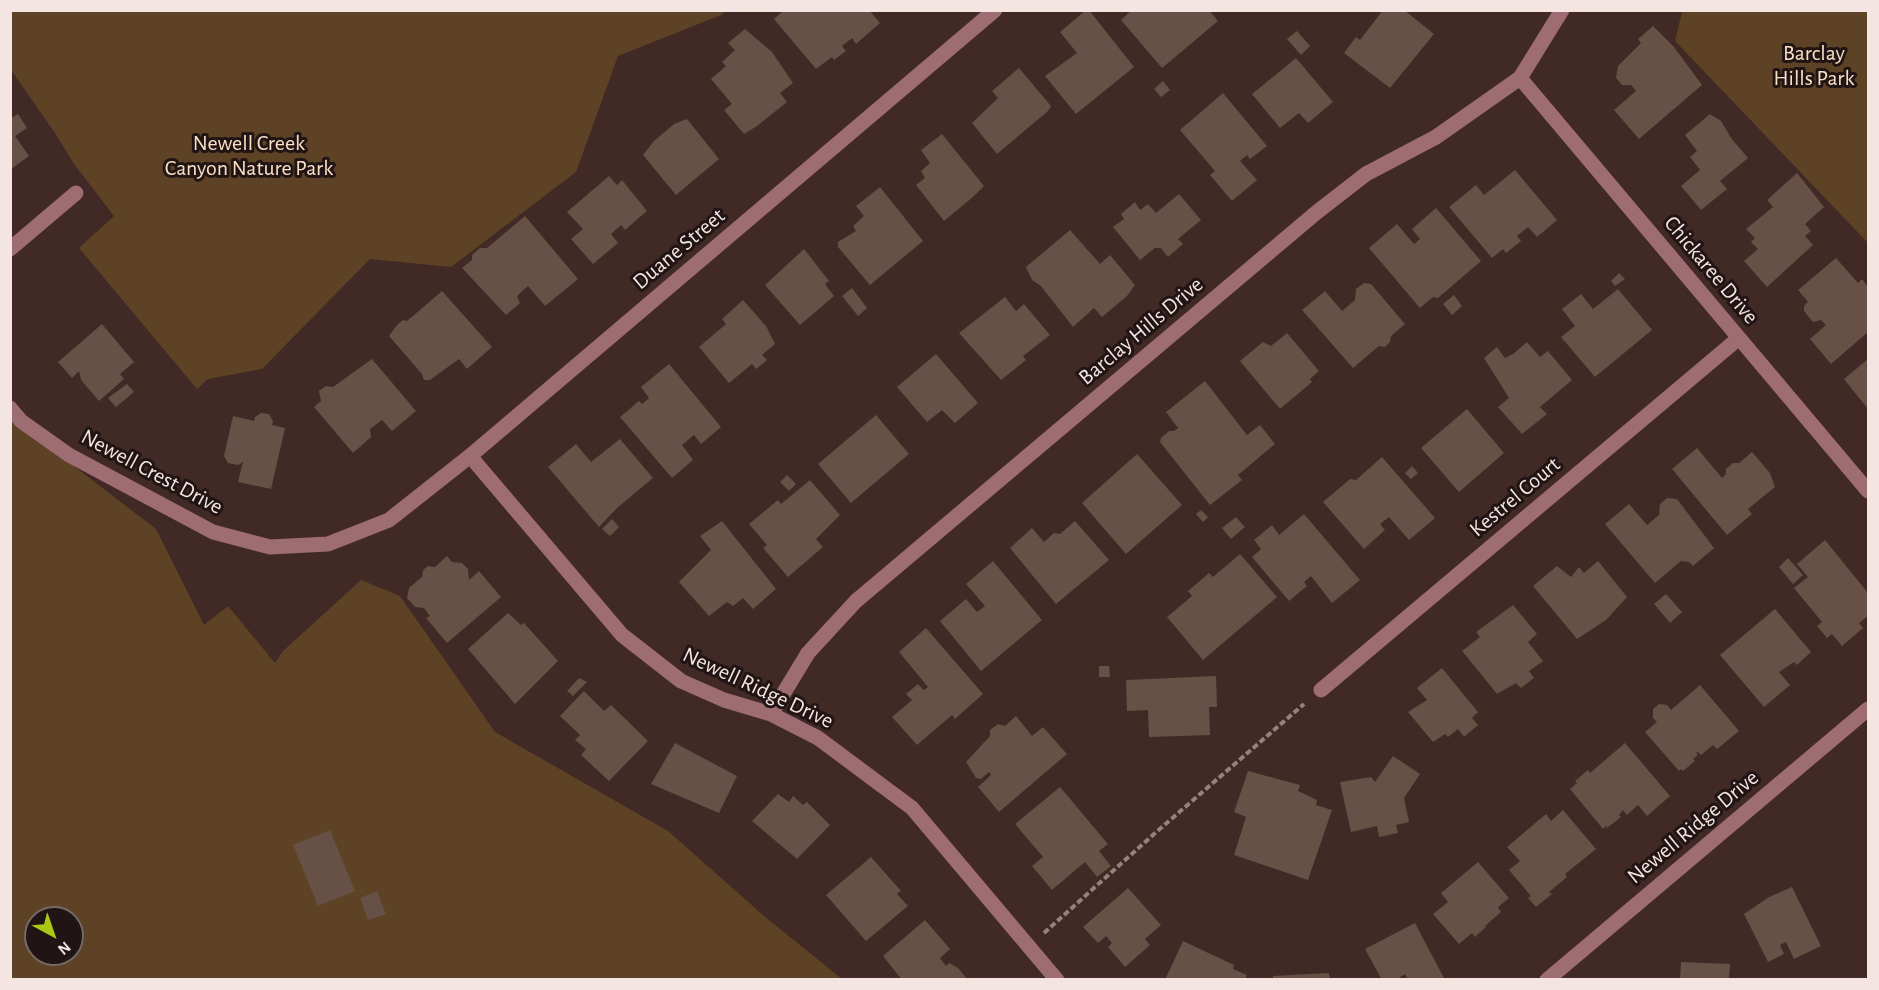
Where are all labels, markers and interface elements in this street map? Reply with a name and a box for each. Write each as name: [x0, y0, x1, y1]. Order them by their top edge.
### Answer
park label: Barclay Hills Park: [1774, 40, 1854, 92]
park label: Newell Creek Canyon Nature Park: [165, 130, 333, 182]
street label: Duane Street: [628, 203, 730, 295]
street label: Chickaree Drive: [1658, 211, 1764, 329]
street label: Barclay Hills Drive: [1073, 271, 1209, 391]
street label: Newell Crest Drive: [77, 424, 227, 520]
street label: Kestrel Court: [1464, 452, 1566, 542]
street label: Newell Ridge Drive: [679, 642, 837, 734]
street label: Newell Ridge Drive: [1622, 764, 1764, 890]
north arrow: [24, 906, 84, 966]
text: N: [55, 939, 74, 958]

